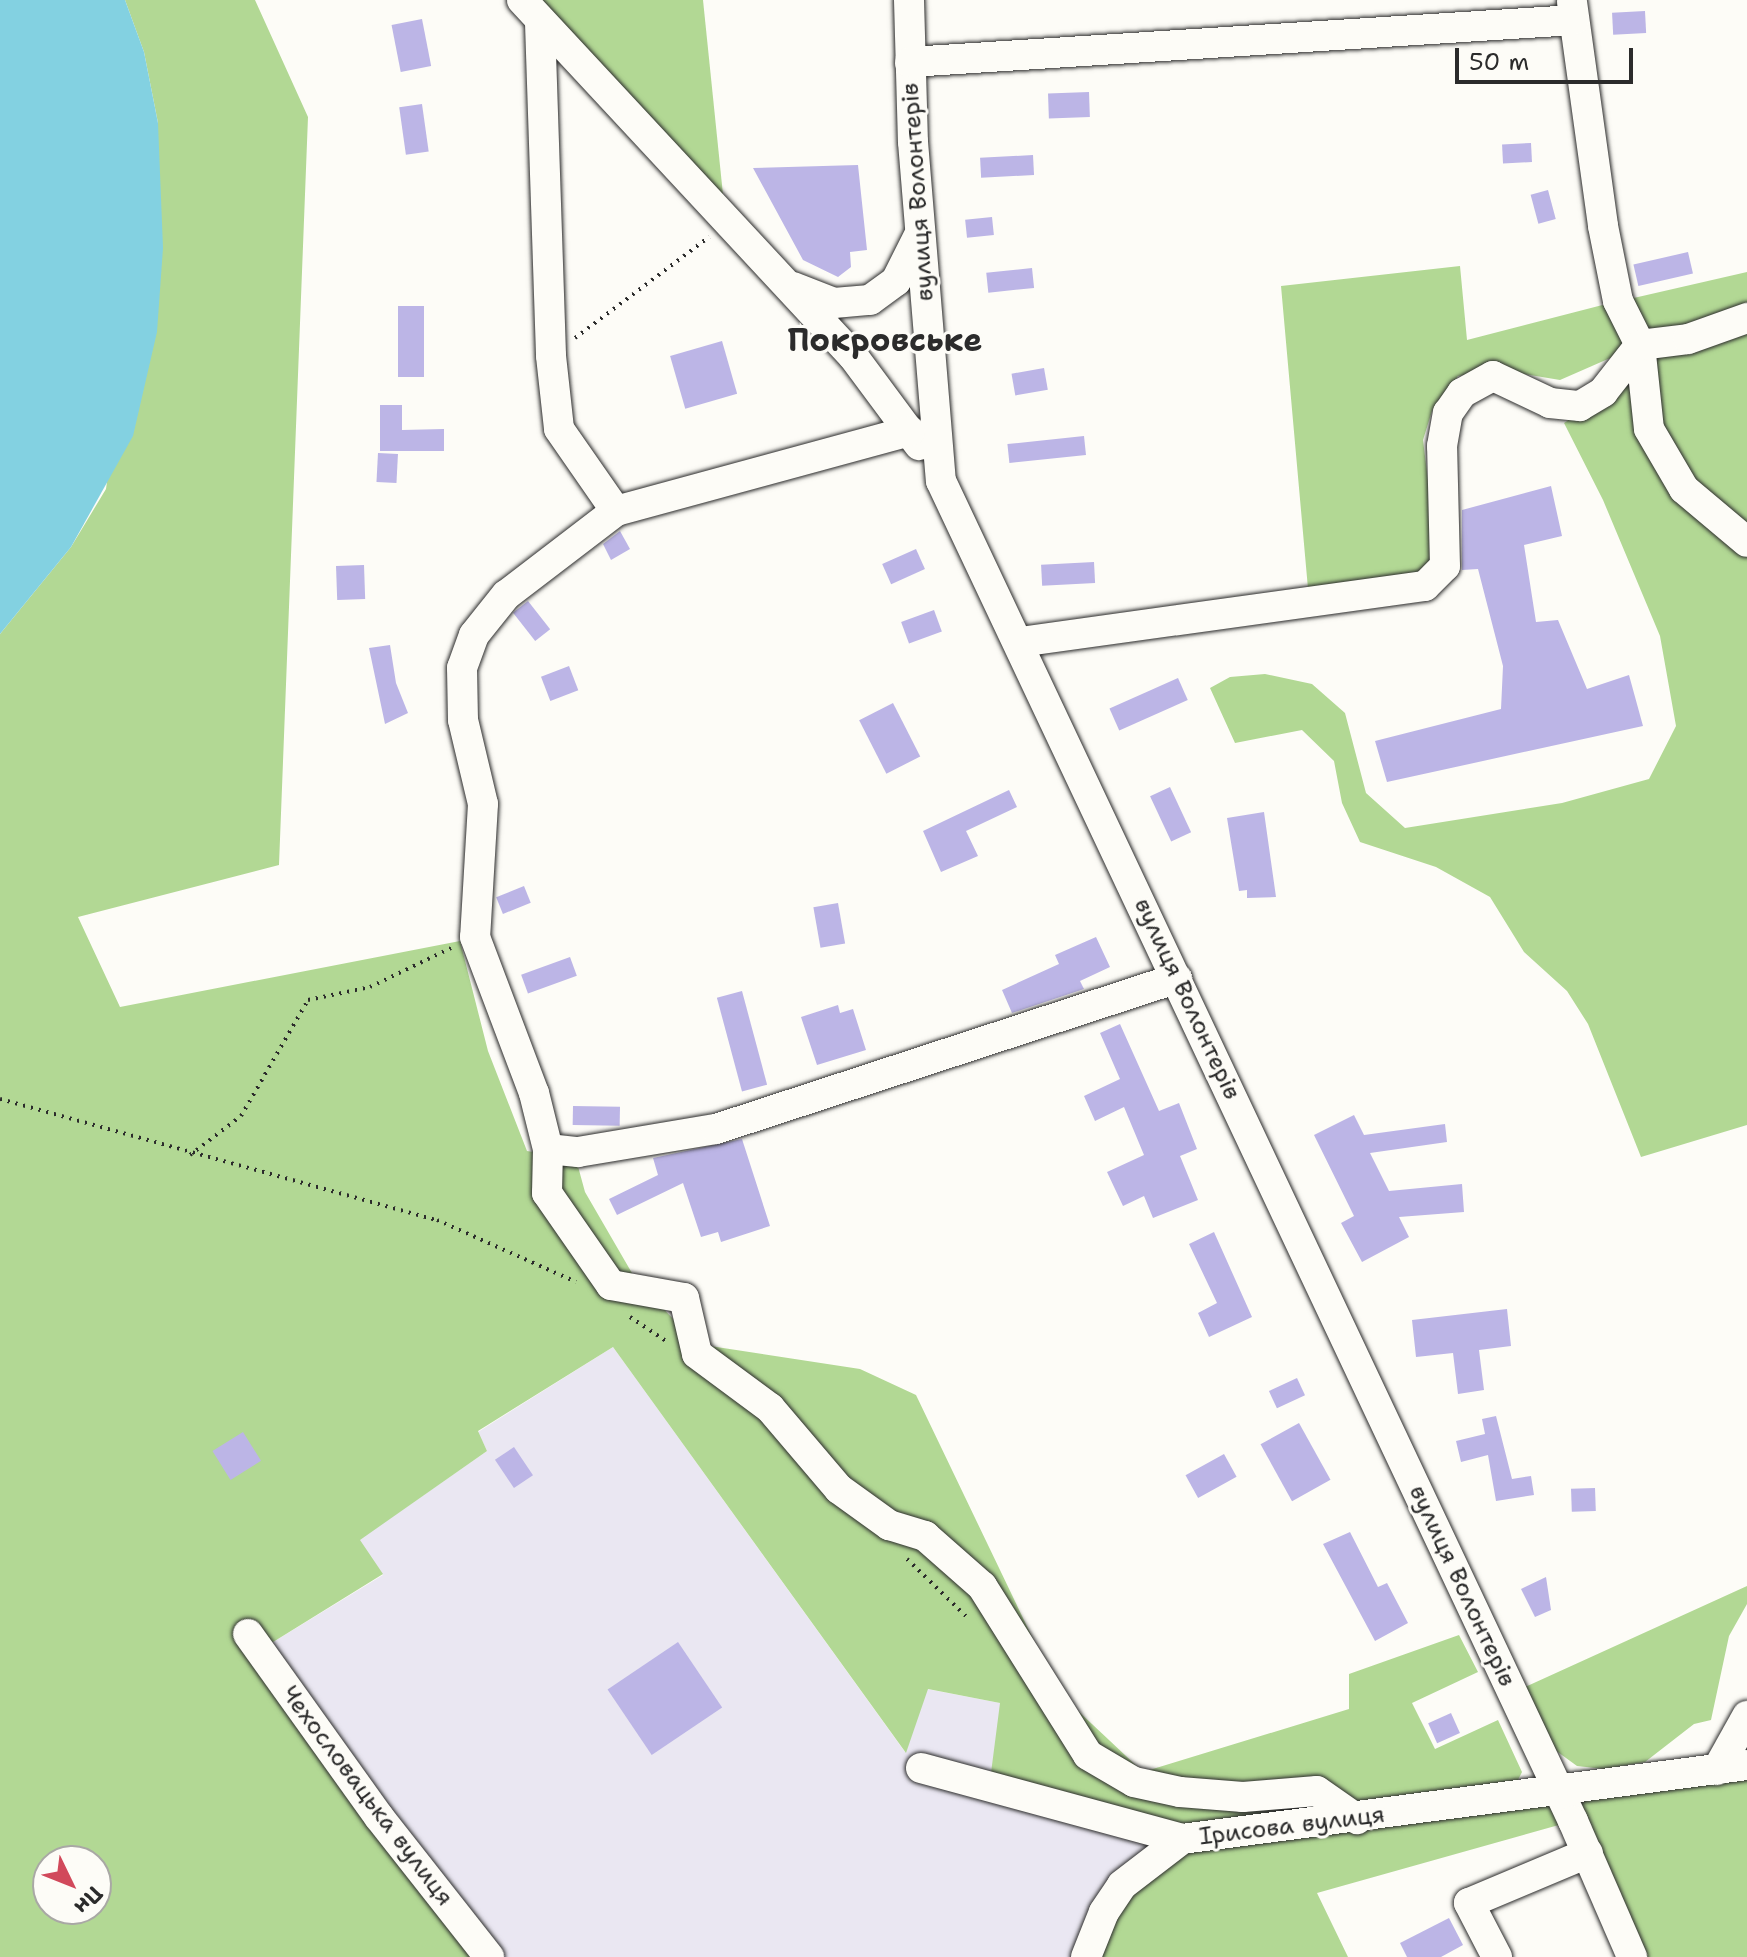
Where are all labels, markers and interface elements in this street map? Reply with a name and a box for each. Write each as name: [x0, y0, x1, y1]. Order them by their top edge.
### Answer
scale bar: [1459, 32, 1637, 82]
text: 50 m: [1469, 46, 1529, 78]
street label: вулиця Волонтерів: [896, 82, 940, 302]
district label: Покровське: [787, 321, 983, 359]
street label: вулиця Волонтерів: [1128, 894, 1246, 1104]
street label: вулиця Волонтерів: [1403, 1481, 1521, 1691]
street label: Чехословацька вулиця: [275, 1680, 459, 1912]
street label: Ірисова вулиця: [1198, 1800, 1386, 1852]
north arrow: [32, 1845, 112, 1925]
text: Пн: [68, 1880, 109, 1921]

